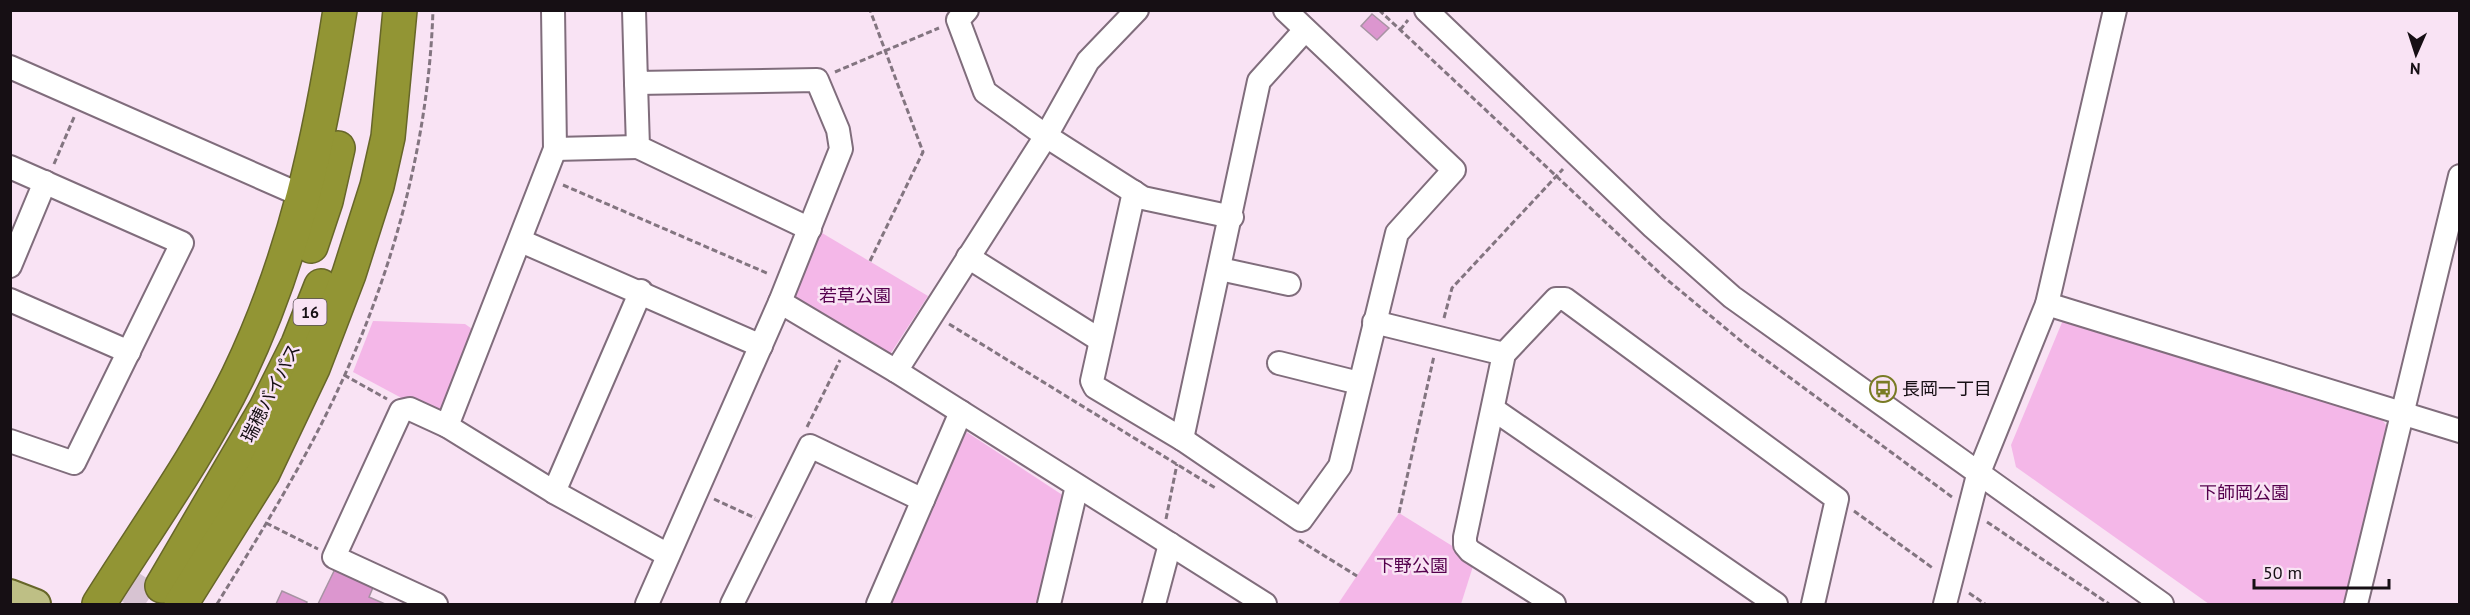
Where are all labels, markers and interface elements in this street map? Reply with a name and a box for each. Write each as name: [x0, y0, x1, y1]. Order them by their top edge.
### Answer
north arrow: [2386, 24, 2446, 84]
text: N: [2409, 59, 2421, 79]
park label: 若草公園: [819, 284, 891, 307]
road number: 16: [294, 299, 326, 325]
street label: 瑞穂バイパス: [236, 340, 305, 446]
bus stop icon: 長岡一丁目: [1868, 374, 1898, 404]
place label: 長岡一丁目: [1902, 377, 1992, 400]
park label: 下師岡公園: [2199, 481, 2289, 504]
scale bar: [2254, 552, 2389, 590]
park label: 下野公園: [1376, 554, 1448, 577]
text: 50 m: [2263, 561, 2302, 584]

